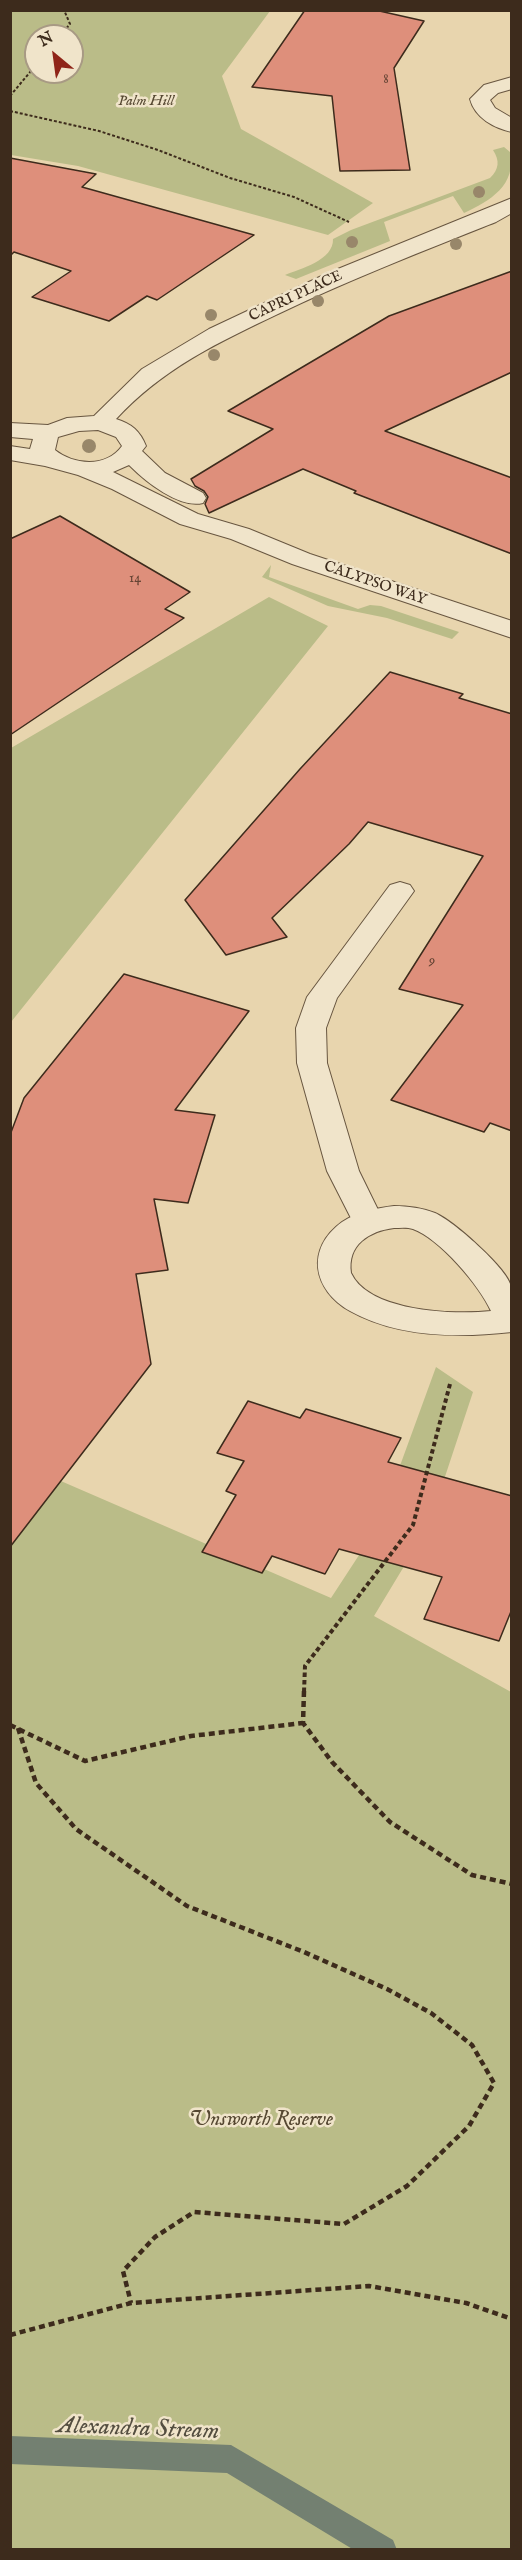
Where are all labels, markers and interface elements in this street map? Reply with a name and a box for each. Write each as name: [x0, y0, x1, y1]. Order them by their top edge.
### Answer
north arrow: [24, 24, 84, 84]
text: N: [35, 28, 57, 52]
house number: 8: [383, 72, 389, 88]
park label: Palm Hill: [118, 93, 174, 111]
street label: CAPRI PLACE: [246, 268, 346, 326]
street label: CALYPSO WAY: [321, 558, 429, 610]
house number: 14: [129, 571, 141, 587]
house number: 9: [429, 953, 435, 971]
park label: Unsworth Reserve: [189, 2108, 333, 2134]
water label: Alexandra Stream: [56, 2413, 220, 2447]

